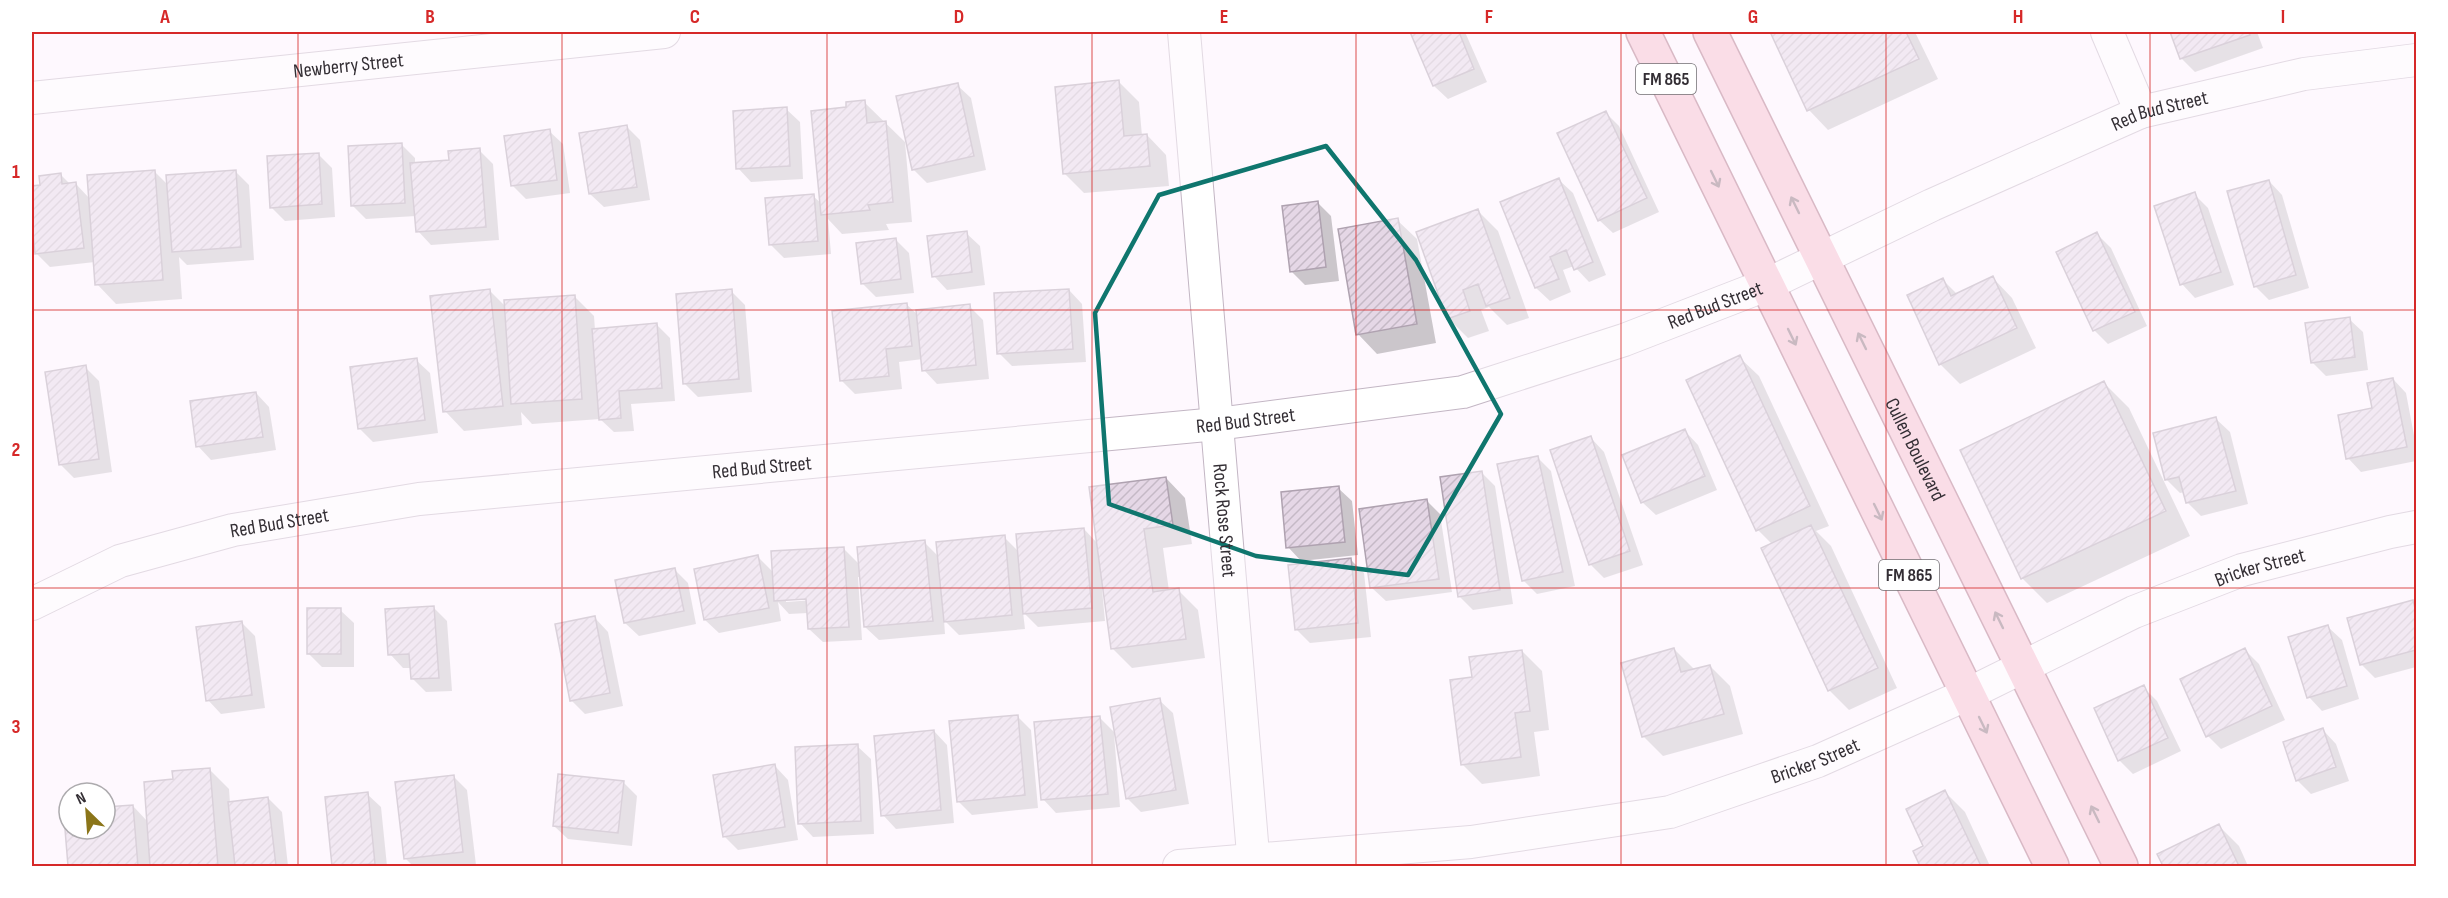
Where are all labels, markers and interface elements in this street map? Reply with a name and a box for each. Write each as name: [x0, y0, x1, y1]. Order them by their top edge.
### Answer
text: A: [159, 5, 170, 29]
text: B: [425, 5, 435, 29]
text: C: [690, 5, 700, 29]
text: D: [954, 5, 964, 29]
text: E: [1220, 5, 1228, 29]
text: F: [1485, 5, 1493, 29]
text: G: [1748, 5, 1758, 29]
text: H: [2013, 5, 2023, 29]
text: I: [2281, 5, 2285, 29]
street label: Newberry Street: [292, 48, 405, 84]
road number: FM 865: [1636, 64, 1696, 94]
street label: Red Bud Street: [2108, 86, 2210, 137]
text: 1: [12, 160, 20, 184]
one-way arrow: [1709, 170, 1721, 188]
one-way arrow: [1789, 197, 1801, 215]
street label: Red Bud Street: [1665, 277, 1766, 335]
one-way arrow: [1787, 328, 1798, 346]
one-way arrow: [1856, 333, 1868, 351]
street label: Cullen Boulevard: [1879, 394, 1950, 505]
street label: Red Bud Street: [1195, 403, 1297, 439]
text: 2: [12, 438, 20, 462]
street label: Red Bud Street: [711, 451, 813, 484]
street label: Rock Rose Street: [1207, 463, 1241, 578]
street label: Red Bud Street: [228, 503, 331, 543]
one-way arrow: [1873, 503, 1884, 521]
street label: Bricker Street: [2211, 543, 2308, 592]
road number: FM 865: [1879, 560, 1939, 590]
one-way arrow: [1993, 612, 2005, 630]
text: 3: [12, 715, 21, 739]
one-way arrow: [1977, 715, 1989, 733]
street label: Bricker Street: [1768, 733, 1863, 789]
north arrow: [57, 781, 117, 841]
text: N: [73, 788, 89, 809]
one-way arrow: [2088, 805, 2100, 823]

